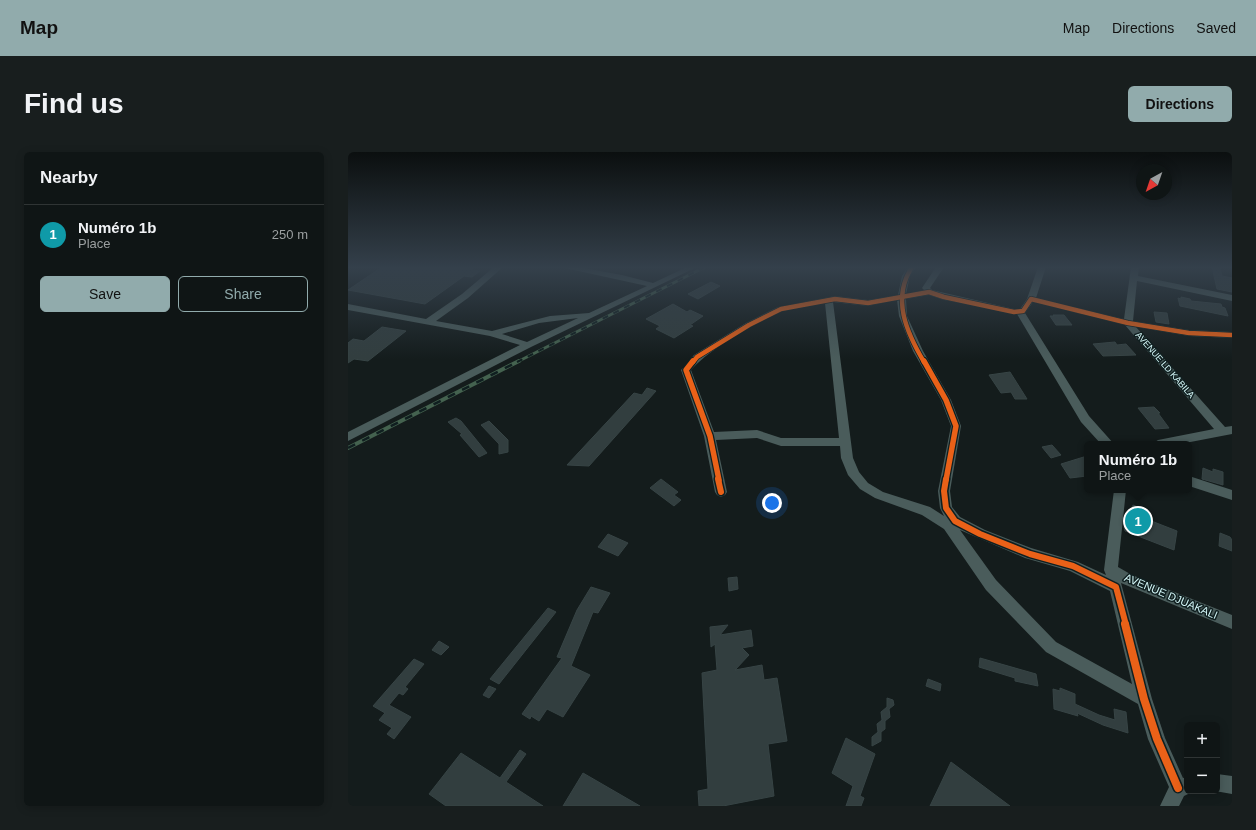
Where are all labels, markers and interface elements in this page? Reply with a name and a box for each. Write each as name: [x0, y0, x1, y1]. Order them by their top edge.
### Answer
text: Map: [20, 17, 58, 38]
text: Map: [1063, 20, 1090, 36]
text: Directions: [1112, 20, 1174, 36]
text: Saved: [1196, 20, 1236, 36]
button: Directions: [1128, 86, 1232, 122]
text: Find us: [24, 88, 124, 119]
north arrow: [1136, 164, 1172, 200]
text: Nearby: [40, 168, 98, 187]
text: Numéro 1b: [78, 219, 156, 236]
text: 1: [49, 227, 57, 242]
text: 250 m: [272, 227, 308, 242]
text: Place: [78, 236, 111, 251]
button: Save: [40, 276, 170, 312]
button: Share: [178, 276, 308, 312]
street label: AVENUE LD KABILA: [1134, 330, 1196, 400]
popup: [1084, 441, 1192, 493]
text: Numéro 1b: [1099, 451, 1177, 468]
text: Place: [1099, 468, 1131, 483]
your location: [762, 493, 782, 513]
pin: 1: [1125, 506, 1151, 536]
street label: AVENUE DJUAKALI: [1123, 571, 1219, 621]
map controls: [1184, 722, 1220, 794]
button: +: [1184, 722, 1220, 758]
button: −: [1184, 758, 1220, 794]

